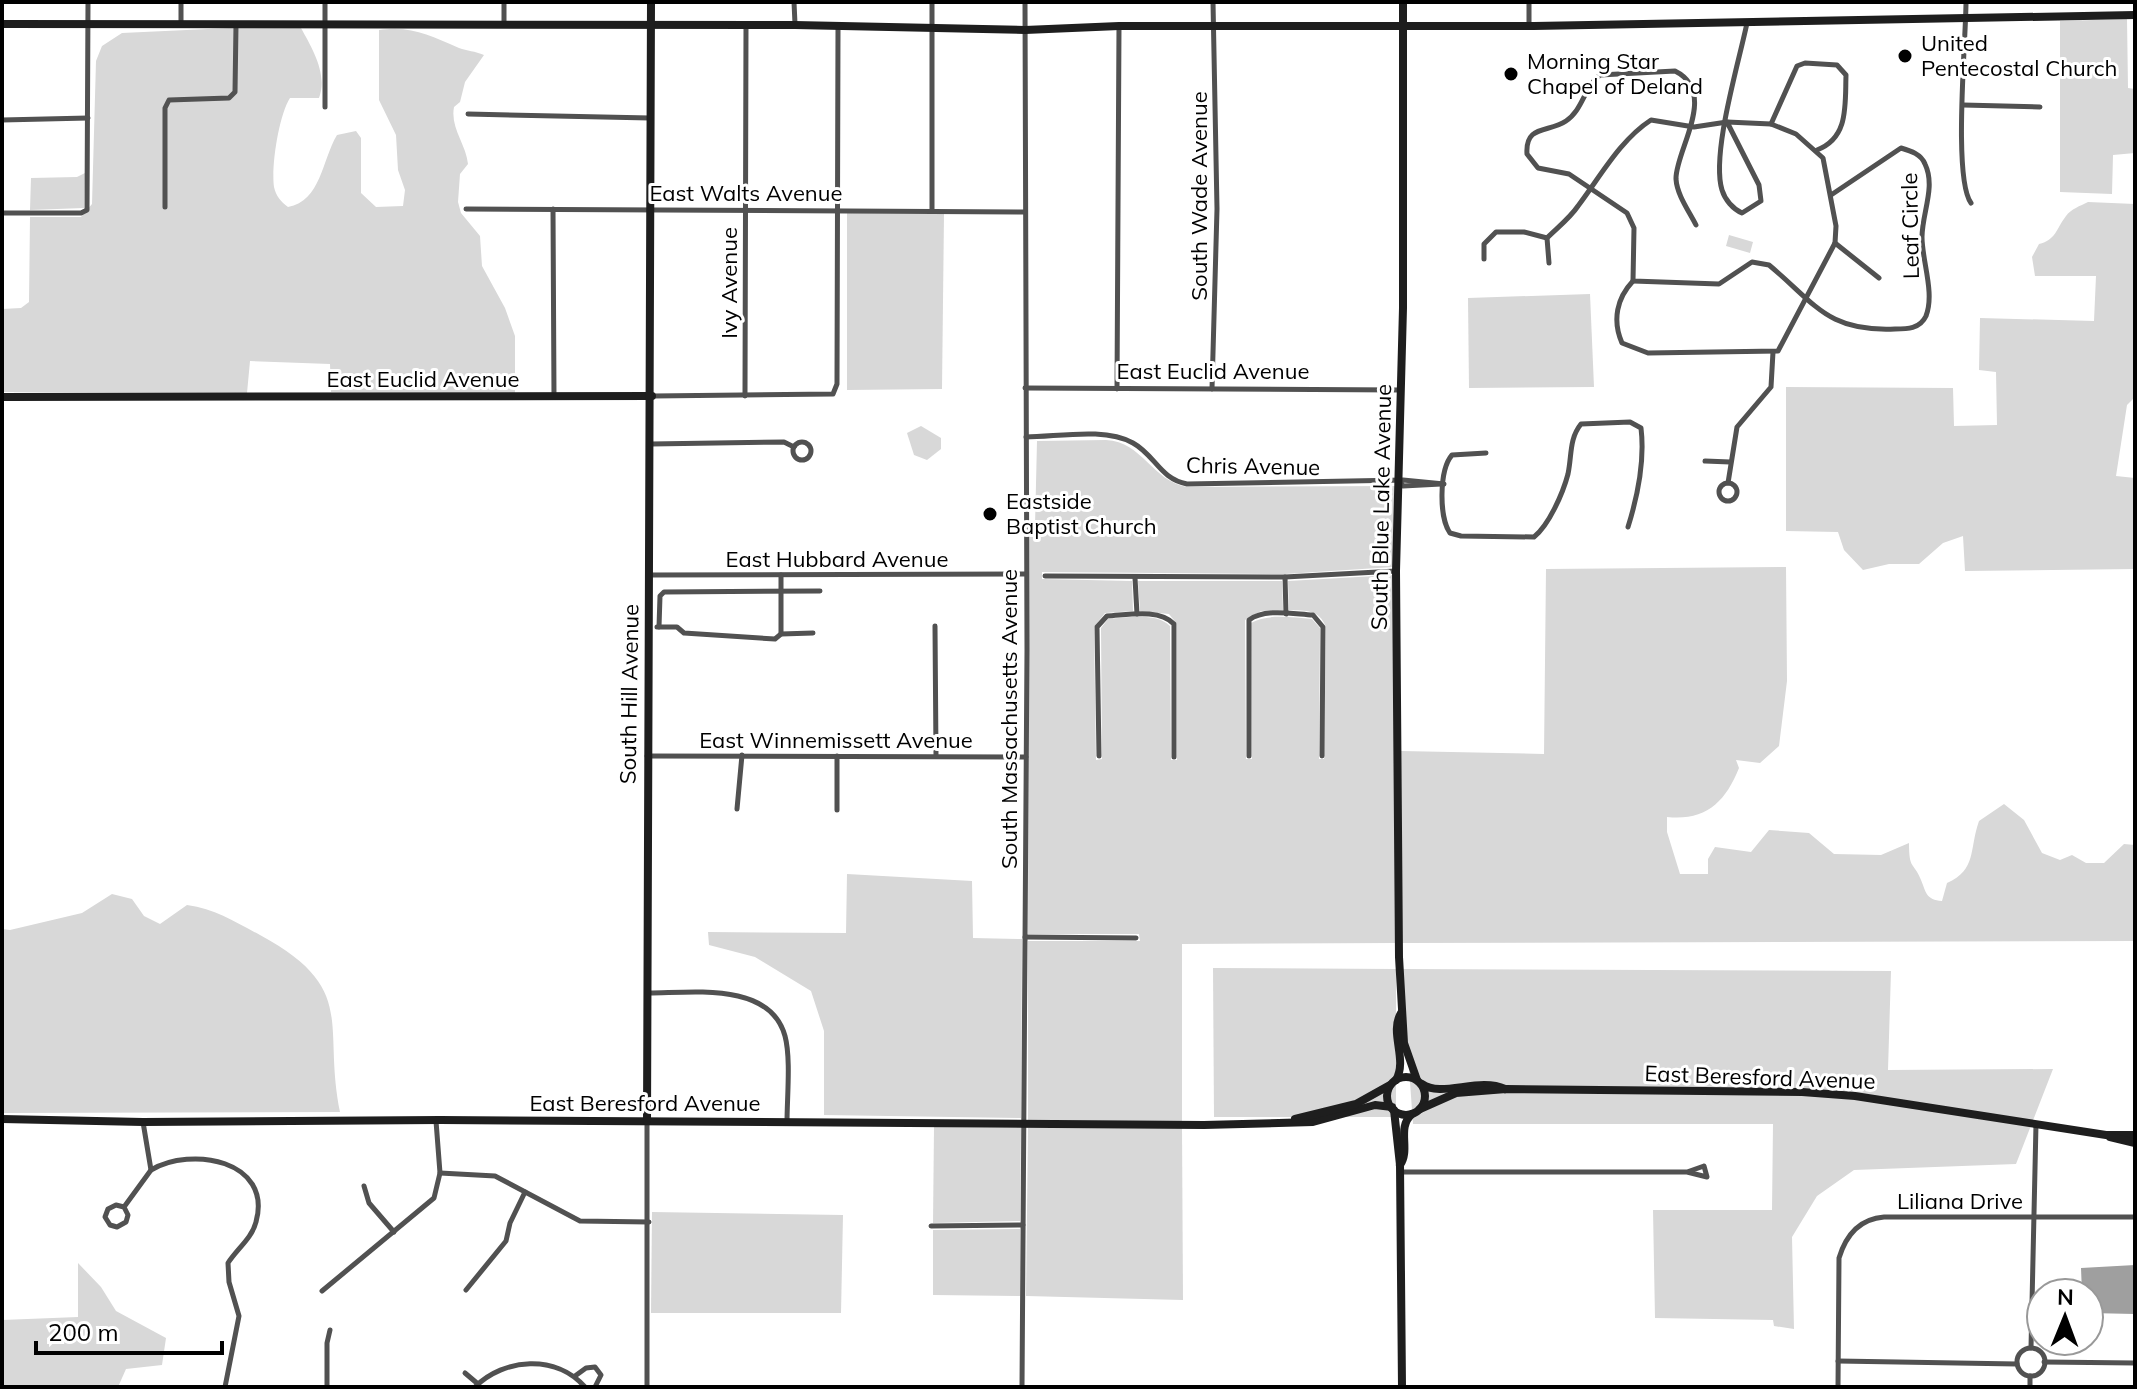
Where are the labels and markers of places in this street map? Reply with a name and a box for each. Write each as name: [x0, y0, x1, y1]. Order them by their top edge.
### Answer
place label: United Pentecostal Church: [1921, 29, 2117, 82]
place label: Morning Star Chapel of Deland: [1527, 47, 1703, 100]
marker: United Pentecostal Church: [1896, 47, 1914, 65]
marker: Morning Star Chapel of Deland: [1502, 65, 1520, 83]
place label: Eastside Baptist Church: [1006, 487, 1157, 540]
marker: Eastside Baptist Church: [981, 505, 999, 523]

